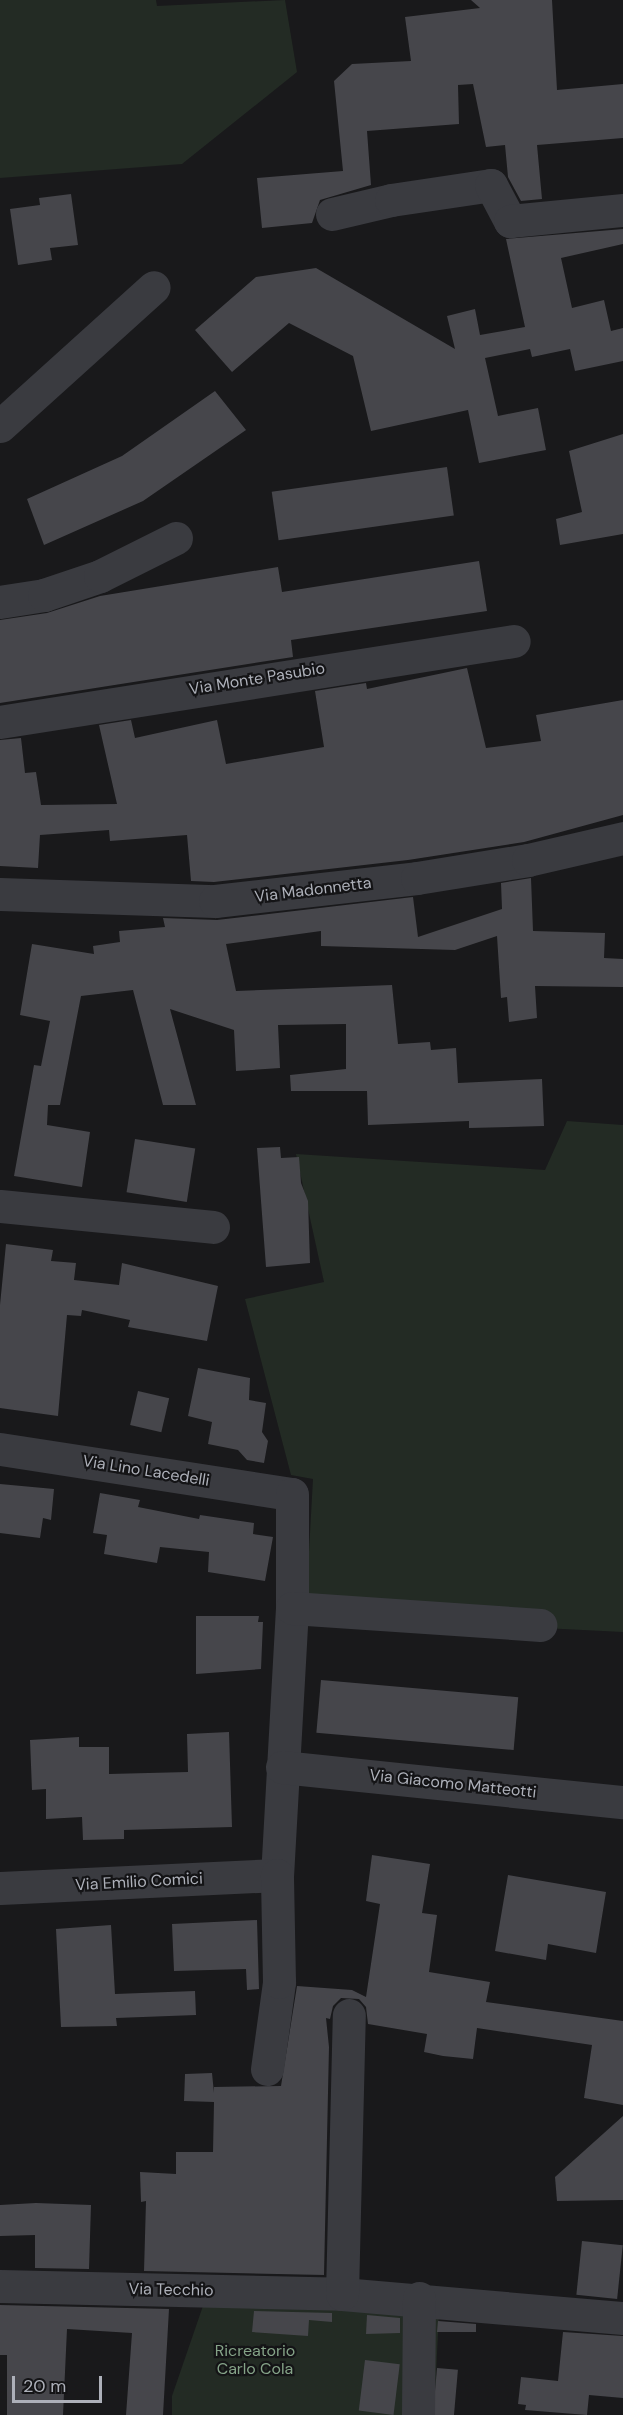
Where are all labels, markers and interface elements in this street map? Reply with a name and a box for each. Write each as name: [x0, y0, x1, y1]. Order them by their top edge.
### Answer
street label: Via Monte Pasubio: [188, 659, 326, 699]
street label: Via Madonnetta: [253, 873, 373, 907]
street label: Via Lino Lacedelli: [81, 1451, 211, 1491]
street label: Via Giacomo Matteotti: [369, 1766, 537, 1802]
street label: Via Emilio Comici: [75, 1869, 203, 1895]
street label: Via Tecchio: [128, 2280, 214, 2300]
park label: Ricreatorio Carlo Cola: [215, 2341, 295, 2379]
scale bar: [15, 2364, 105, 2402]
text: 20 m: [23, 2374, 66, 2398]

